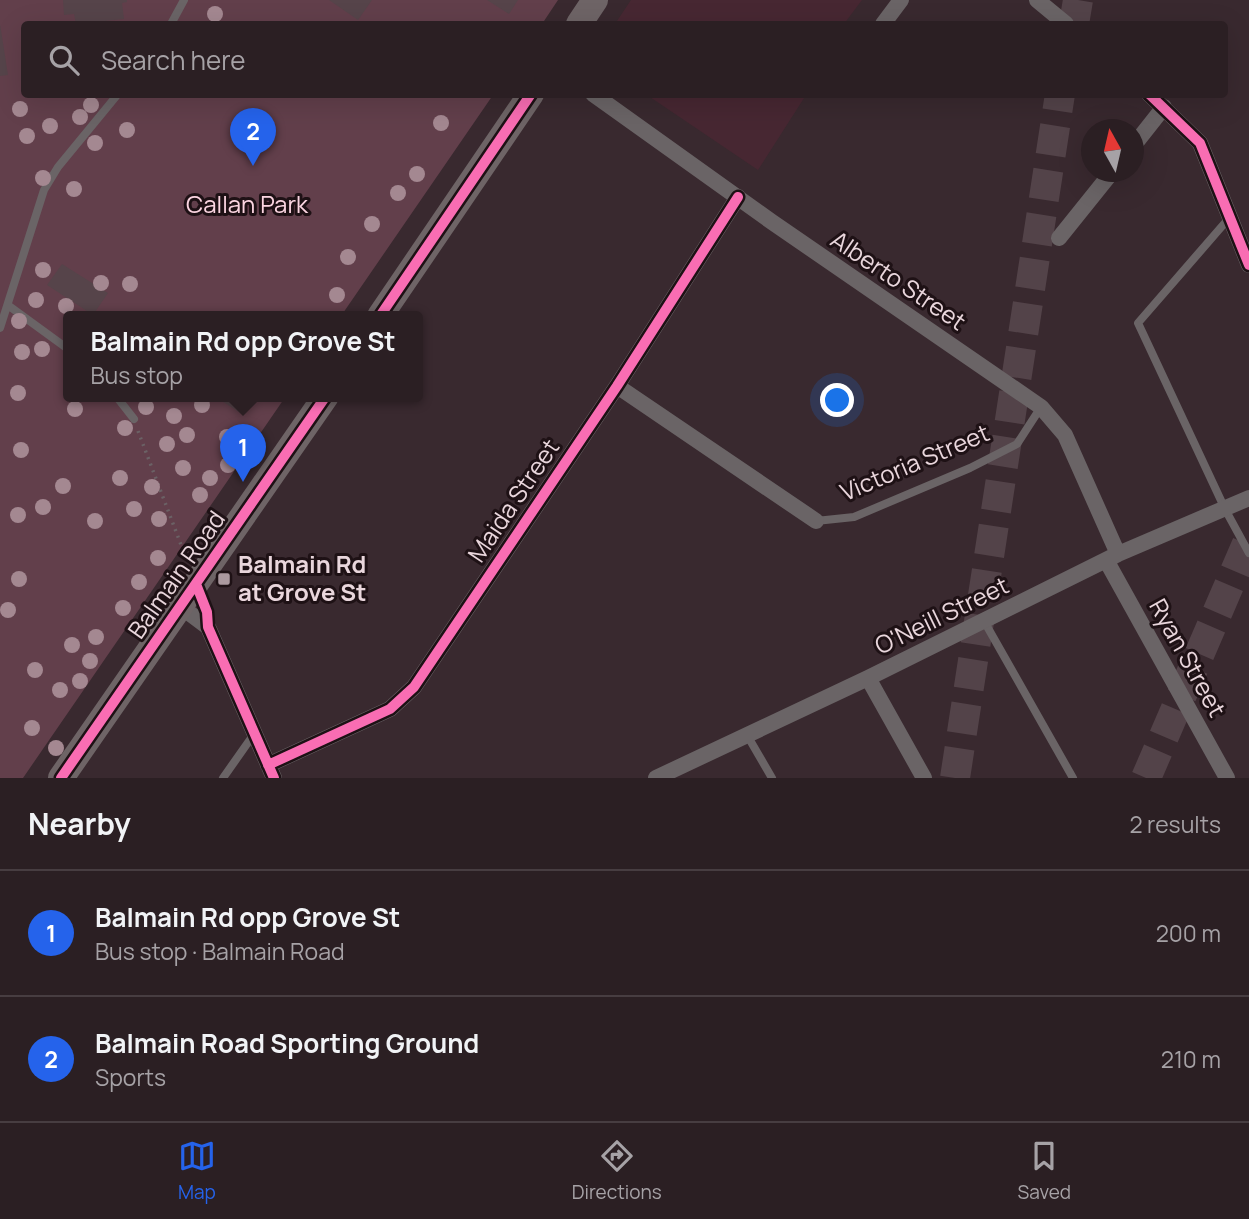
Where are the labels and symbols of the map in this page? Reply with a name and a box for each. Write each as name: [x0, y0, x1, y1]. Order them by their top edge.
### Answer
pin: 2: [230, 108, 276, 166]
north arrow: [1081, 119, 1144, 182]
park label: Callan Park: [186, 187, 309, 220]
street label: Alberto Street: [825, 222, 973, 337]
your location: [820, 383, 854, 417]
street label: Victoria Street: [835, 415, 994, 508]
pin: 1: [220, 424, 266, 482]
street label: Maida Street: [459, 432, 566, 568]
street label: Balmain Road: [120, 504, 232, 645]
place label: Balmain Rd at Grove St: [238, 547, 367, 608]
street label: O'Neill Street: [869, 568, 1014, 661]
marker: Balmain Rd at Grove St: [216, 571, 232, 587]
street label: Ryan Street: [1142, 592, 1234, 722]

